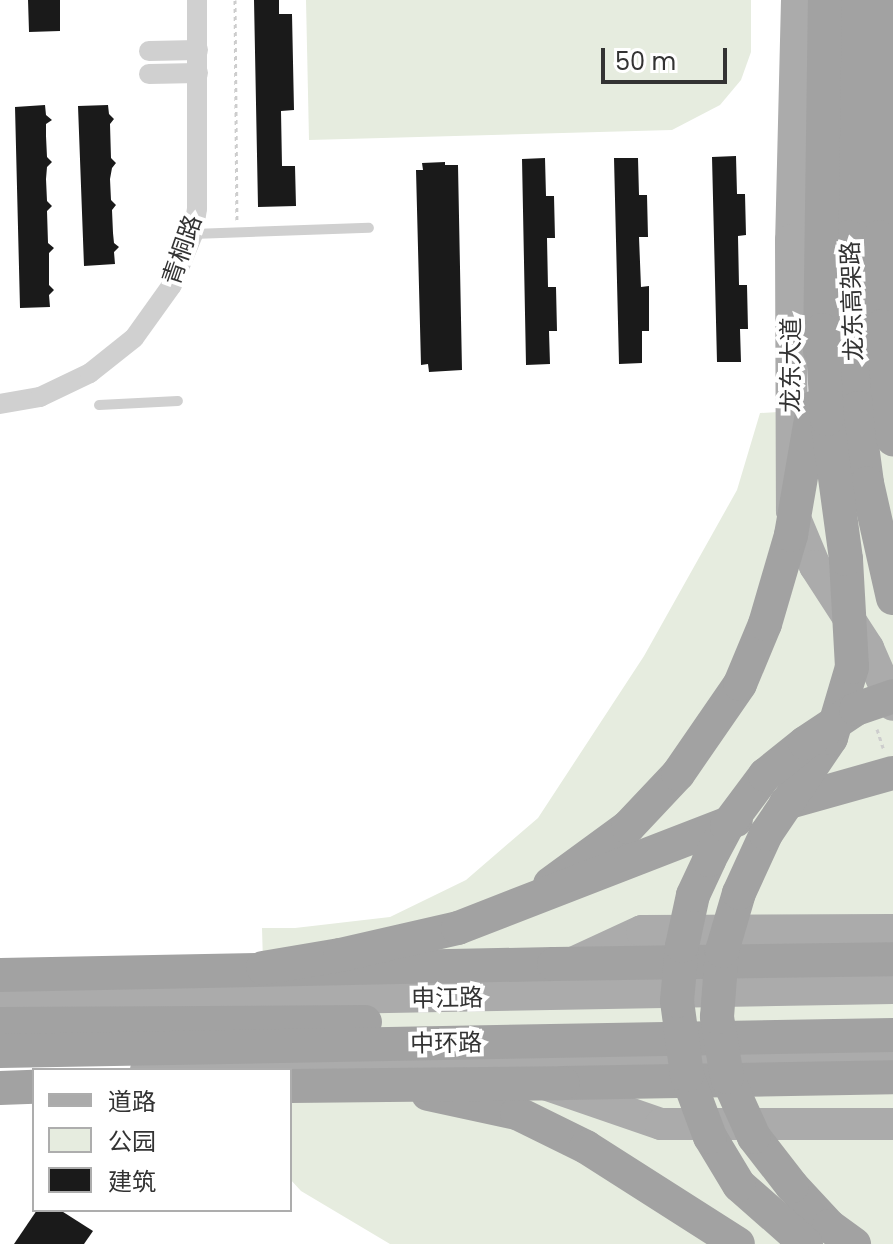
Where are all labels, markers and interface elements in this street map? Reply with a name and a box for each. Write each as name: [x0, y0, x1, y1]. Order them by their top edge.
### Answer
scale bar: [605, 32, 731, 82]
text: 50 m: [615, 45, 676, 78]
street label: 青桐路: [157, 211, 207, 289]
street label: 龙东高架路: [836, 241, 868, 361]
street label: 龙东大道: [777, 317, 805, 413]
street label: 申江路: [411, 983, 483, 1013]
street label: 中环路: [410, 1028, 482, 1058]
legend: [32, 1068, 292, 1212]
text: 道路: [108, 1085, 156, 1118]
text: 公园: [108, 1125, 156, 1158]
text: 建筑: [108, 1165, 156, 1198]

